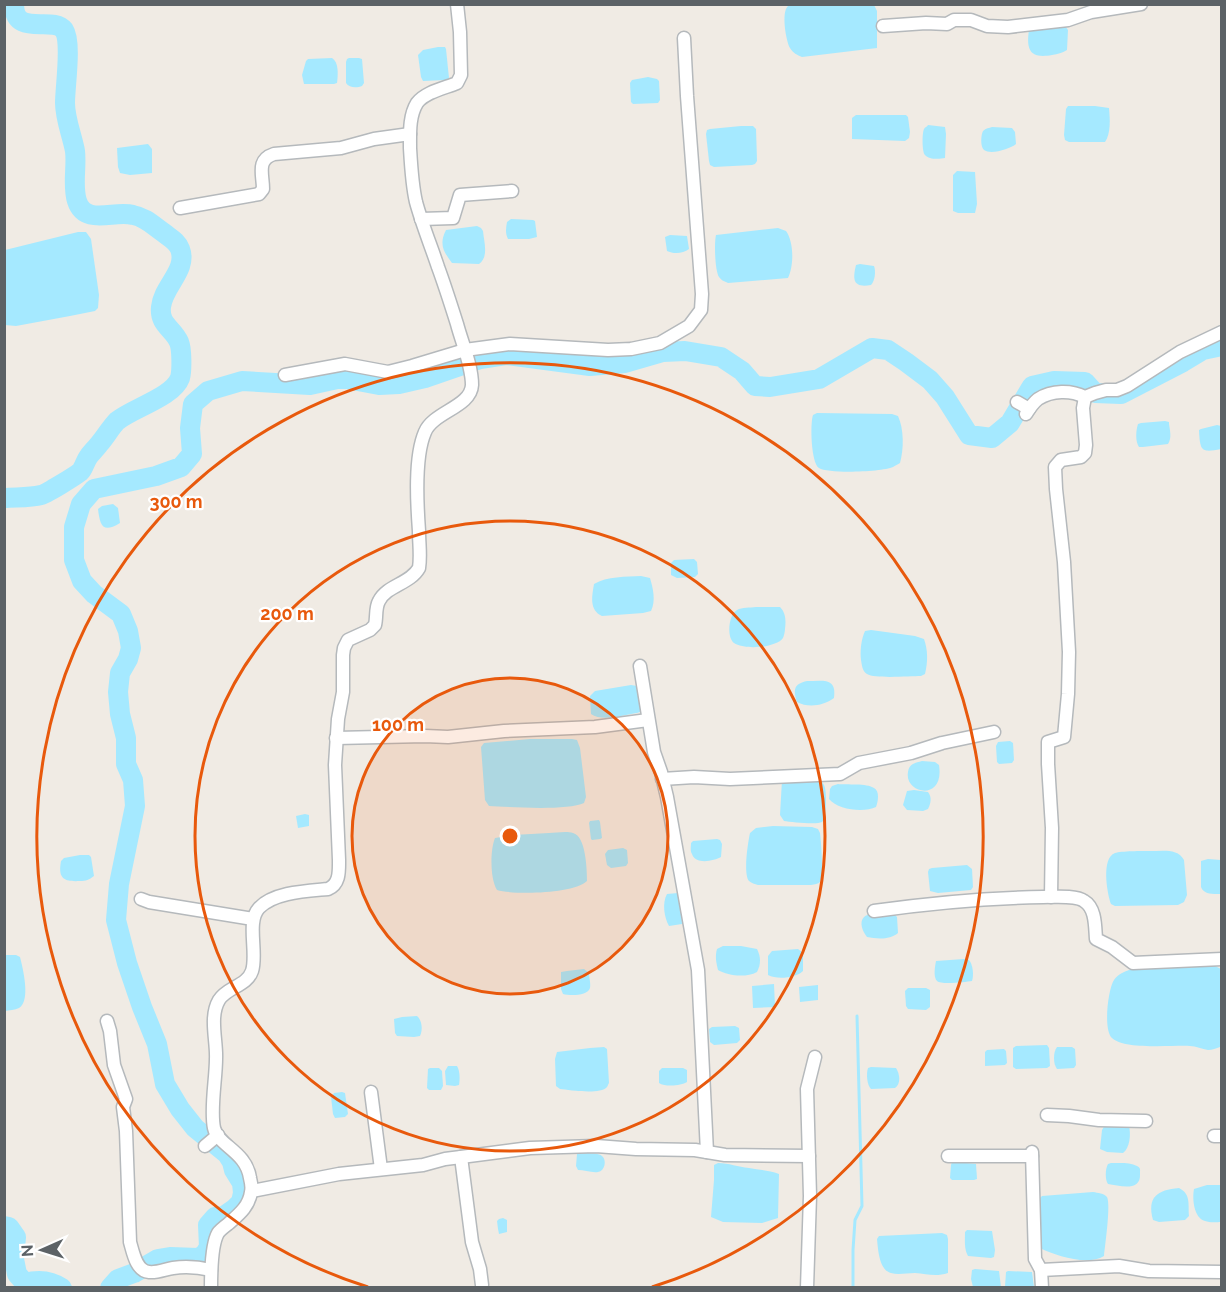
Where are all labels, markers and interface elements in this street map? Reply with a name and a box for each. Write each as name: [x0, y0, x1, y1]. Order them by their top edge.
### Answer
text: 300 m: [149, 491, 203, 512]
text: 200 m: [260, 603, 314, 624]
text: 100 m: [372, 714, 424, 735]
centre of rings: [500, 826, 520, 846]
north arrow: [12, 1220, 72, 1280]
text: N: [18, 1244, 37, 1257]

